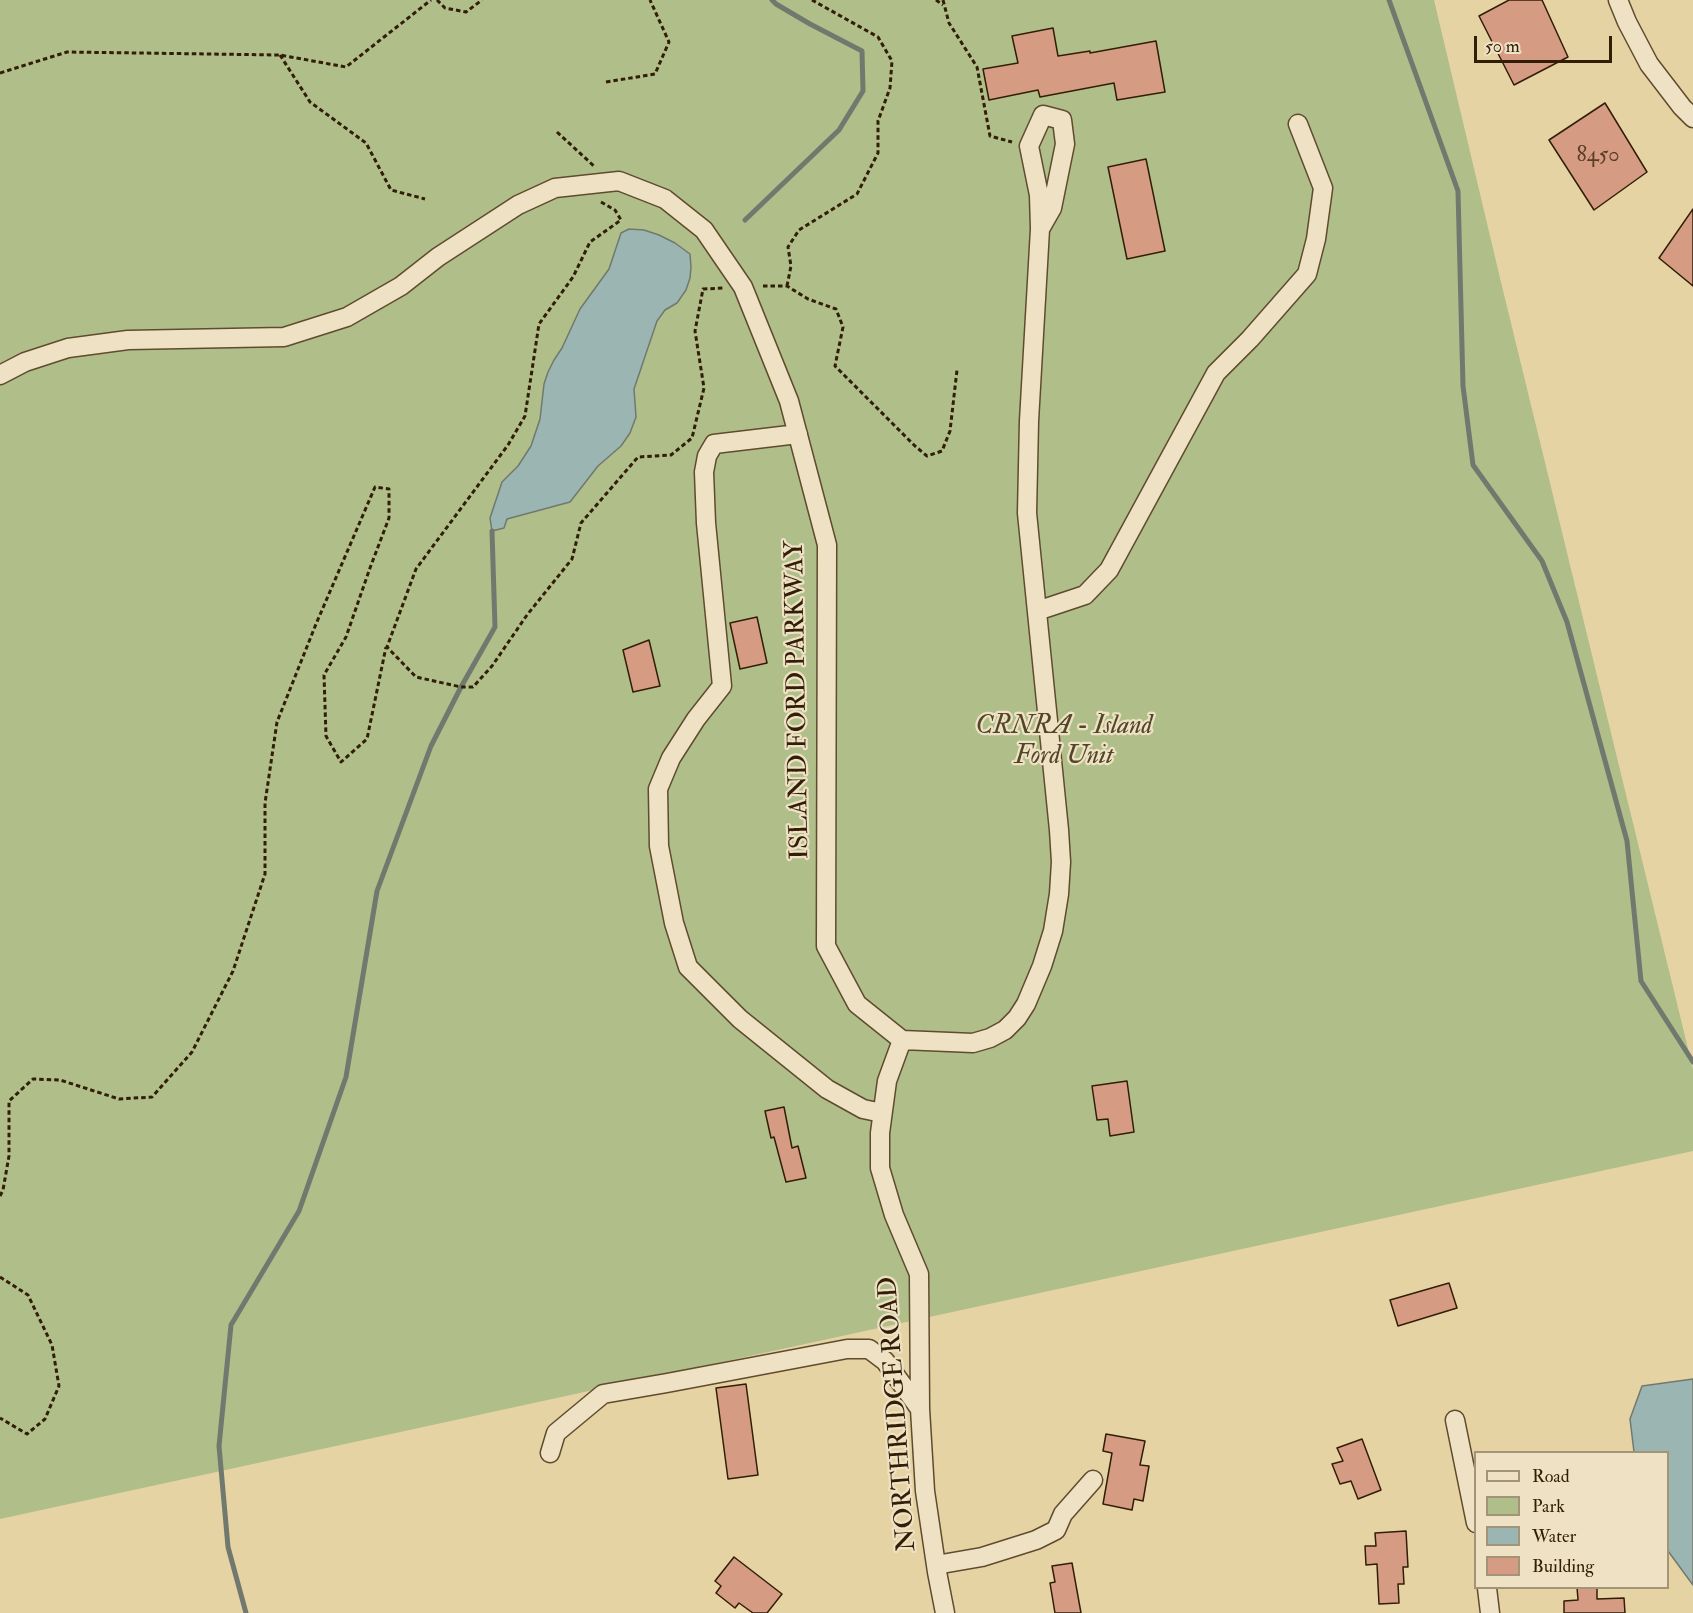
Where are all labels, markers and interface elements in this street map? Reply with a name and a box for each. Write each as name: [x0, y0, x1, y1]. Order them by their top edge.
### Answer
scale bar: [1477, 24, 1615, 62]
text: 50 m: [1485, 35, 1520, 58]
house number: 8450: [1577, 143, 1619, 169]
street label: ISLAND FORD PARKWAY: [781, 540, 817, 860]
park label: CRNRA - Island Ford Unit: [975, 711, 1153, 772]
street label: NORTHRIDGE ROAD: [874, 1276, 924, 1552]
legend: [1474, 1451, 1669, 1589]
text: Road: [1532, 1465, 1570, 1488]
text: Park: [1532, 1495, 1565, 1518]
text: Water: [1532, 1525, 1576, 1548]
text: Building: [1532, 1555, 1594, 1578]

